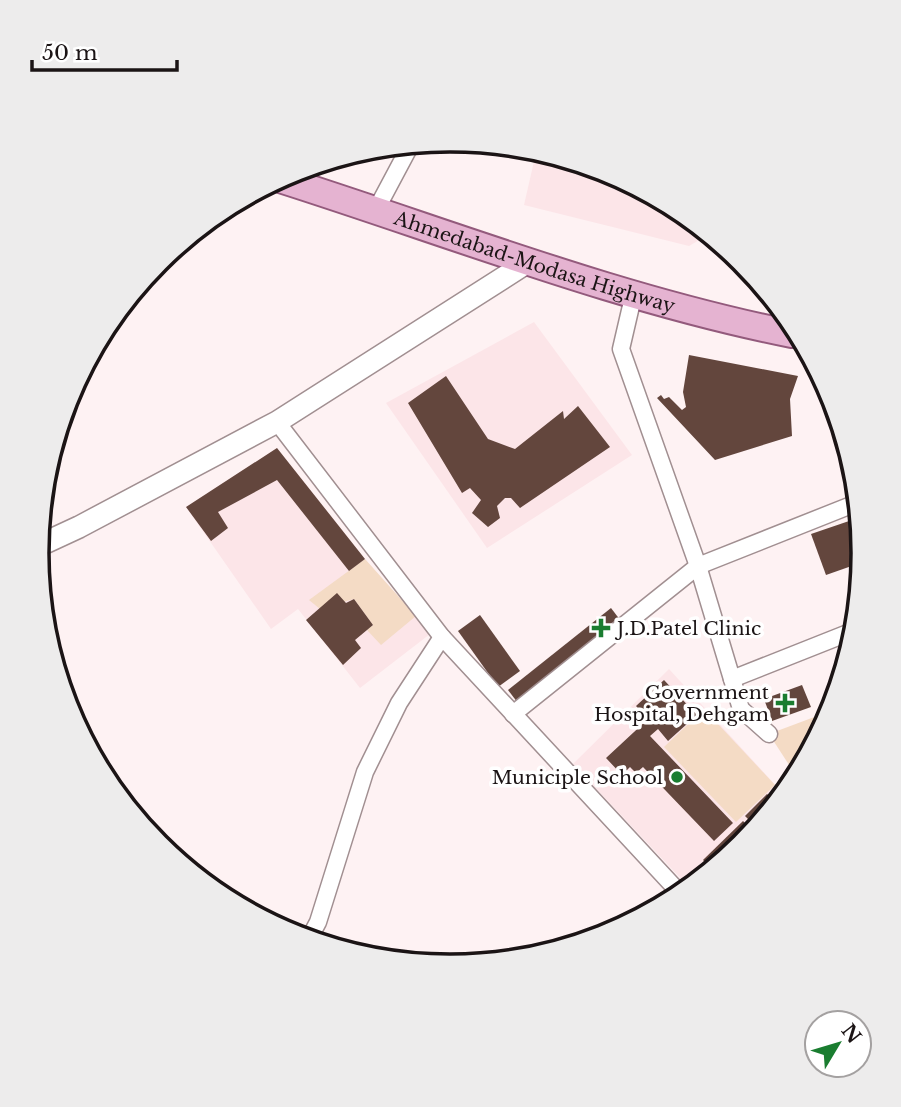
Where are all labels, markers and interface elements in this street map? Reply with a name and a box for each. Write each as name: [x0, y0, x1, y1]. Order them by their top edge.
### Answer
scale bar: [32, 28, 177, 72]
text: 50 m: [42, 40, 98, 66]
street label: Ahmedabad-Modasa Highway: [390, 206, 678, 317]
place label: J.D.Patel Clinic: [614, 617, 761, 640]
marker: J.D.Patel Clinic: [591, 618, 611, 638]
place label: Government Hospital, Dehgam: [594, 681, 770, 726]
marker: Government Hospital, Dehgam: [775, 693, 795, 713]
place label: Municiple School: [492, 766, 663, 789]
marker: Municiple School: [669, 769, 685, 785]
north arrow: [803, 1009, 873, 1079]
text: N: [836, 1020, 866, 1048]

